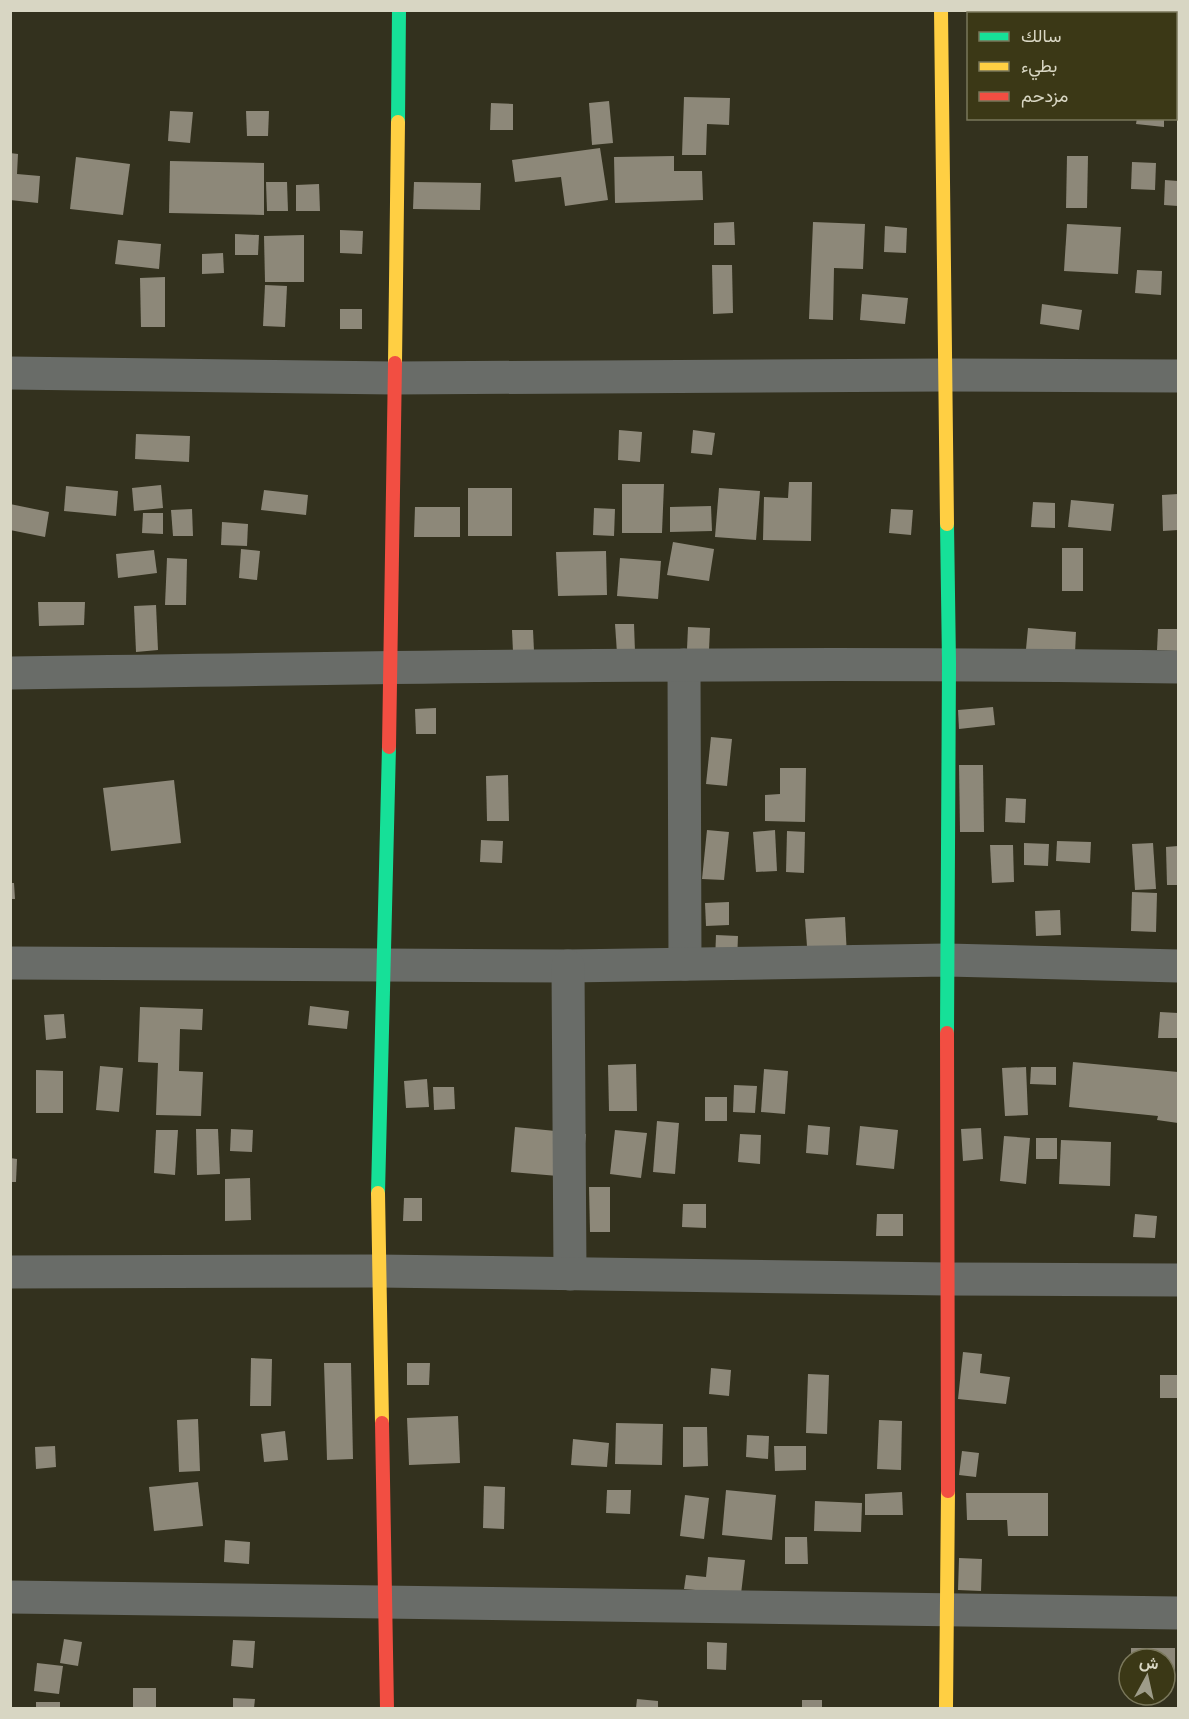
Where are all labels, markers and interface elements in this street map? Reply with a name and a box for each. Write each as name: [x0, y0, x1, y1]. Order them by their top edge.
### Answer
legend: [967, 12, 1177, 120]
text: سالك: [1021, 23, 1061, 48]
text: بطيء: [1021, 53, 1057, 81]
text: مزدحم: [1021, 83, 1068, 108]
north arrow: [1117, 1647, 1177, 1707]
text: ش: [1138, 1650, 1160, 1674]

